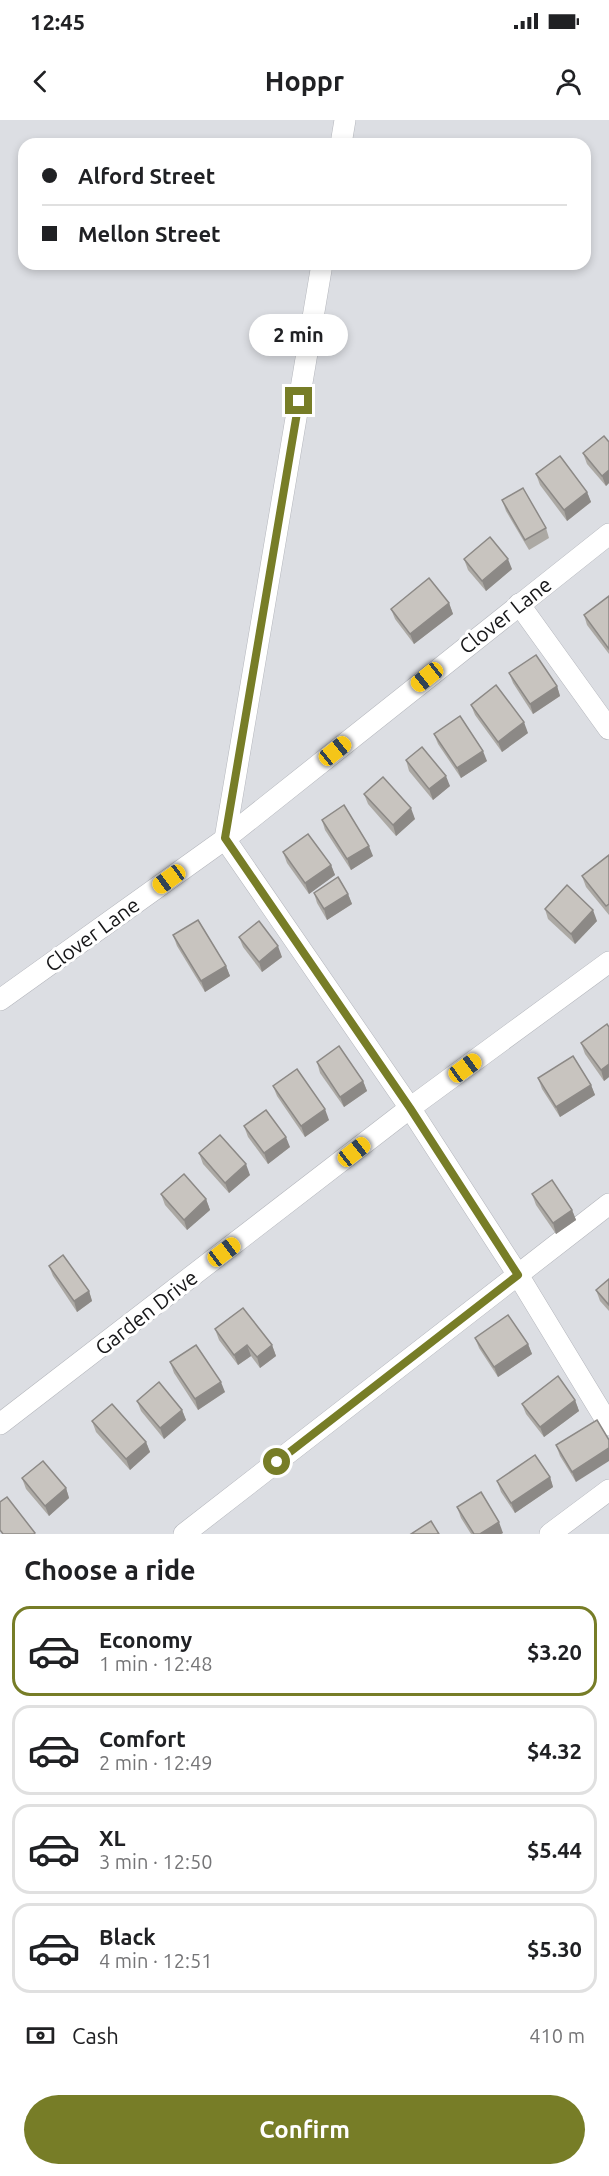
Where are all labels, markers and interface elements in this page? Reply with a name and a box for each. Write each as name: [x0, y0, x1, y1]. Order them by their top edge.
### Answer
text: 12:45: [30, 9, 85, 34]
icon: back: [24, 65, 57, 98]
icon: person: [552, 65, 585, 98]
text: Hoppr: [265, 66, 344, 96]
text: Alford Street: [78, 163, 215, 188]
text: Mellon Street: [78, 221, 221, 246]
callout: 2 min: [250, 314, 348, 356]
text: 2 min: [273, 323, 324, 346]
route end: [285, 387, 312, 414]
street label: Clover Lane: [454, 572, 556, 658]
car: [407, 659, 447, 695]
car: [315, 733, 355, 769]
car: [149, 861, 189, 897]
street label: Clover Lane: [40, 892, 144, 976]
car: [445, 1050, 485, 1086]
car: [334, 1134, 374, 1170]
car: [204, 1234, 244, 1270]
street label: Garden Drive: [90, 1265, 202, 1359]
route start: [263, 1448, 290, 1475]
text: Choose a ride: [24, 1555, 196, 1585]
icon: car: [27, 1624, 81, 1678]
text: Economy: [99, 1627, 192, 1652]
text: $3.20: [527, 1639, 582, 1664]
text: 1 min · 12:48: [99, 1652, 213, 1675]
icon: car: [27, 1723, 81, 1777]
text: Comfort: [99, 1726, 186, 1751]
text: $4.32: [527, 1738, 582, 1763]
text: 2 min · 12:49: [99, 1751, 213, 1774]
icon: car: [27, 1822, 81, 1876]
text: XL: [99, 1825, 126, 1850]
text: $5.44: [527, 1837, 582, 1862]
text: 3 min · 12:50: [99, 1850, 213, 1873]
icon: car: [27, 1921, 81, 1975]
text: Black: [99, 1924, 156, 1949]
text: $5.30: [527, 1936, 582, 1961]
text: 4 min · 12:51: [99, 1949, 213, 1972]
icon: cash: [24, 2019, 57, 2052]
text: Cash: [72, 2023, 119, 2048]
text: 410 m: [529, 2024, 585, 2047]
button: Confirm: [24, 2095, 585, 2164]

